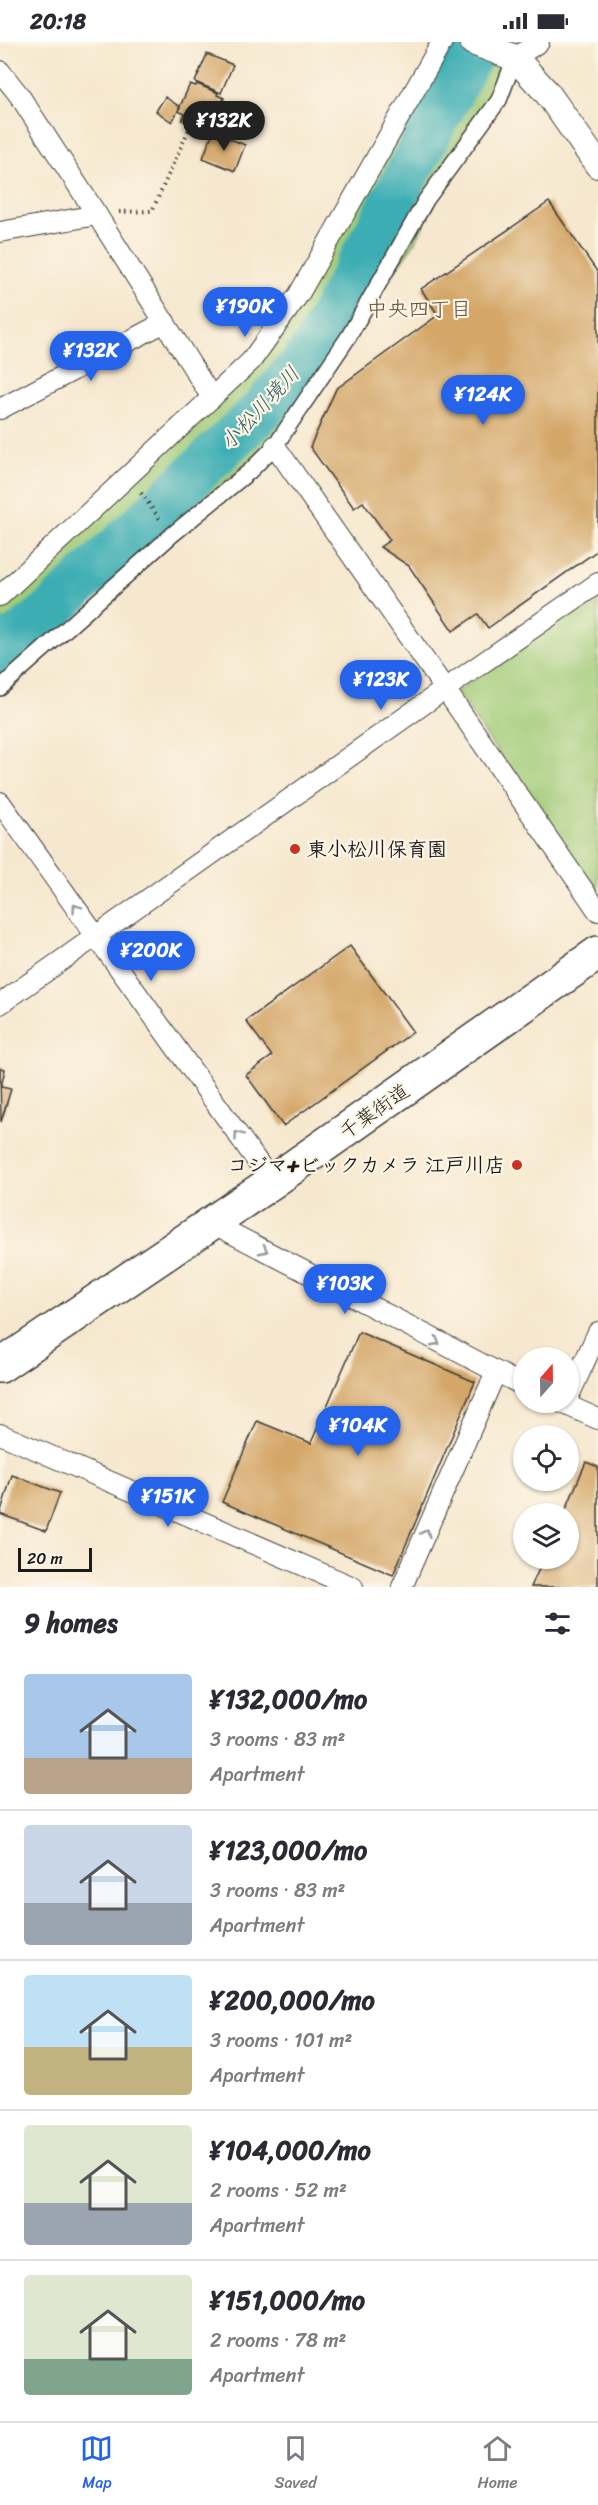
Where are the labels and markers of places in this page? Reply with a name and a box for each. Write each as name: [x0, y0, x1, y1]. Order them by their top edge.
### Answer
pin: ¥132K: [182, 101, 266, 152]
pin: ¥190K: [203, 287, 287, 338]
pin: ¥132K: [49, 331, 133, 382]
pin: ¥124K: [441, 375, 525, 426]
pin: ¥123K: [339, 660, 423, 711]
place label: 東小松川保育園: [307, 832, 447, 867]
marker: 東小松川保育園: [288, 842, 302, 856]
pin: ¥200K: [109, 931, 193, 982]
place label: コジマ+ビックカメラ 江戸川店: [228, 1148, 505, 1183]
marker: コジマ+ビックカメラ 江戸川店: [510, 1158, 524, 1172]
pin: ¥103K: [303, 1264, 387, 1315]
pin: ¥104K: [316, 1406, 400, 1457]
pin: ¥151K: [126, 1477, 210, 1528]

